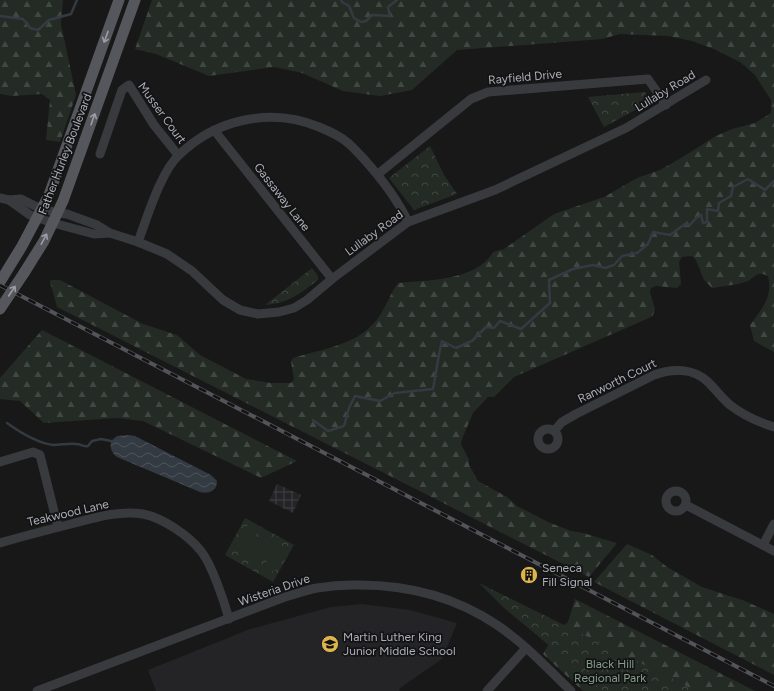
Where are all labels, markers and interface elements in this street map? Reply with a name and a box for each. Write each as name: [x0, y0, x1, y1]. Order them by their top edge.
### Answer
one-way arrow: [101, 30, 109, 42]
street label: Rayfield Drive: [488, 67, 563, 87]
street label: Lullaby Road: [632, 67, 698, 115]
street label: Musser Court: [135, 80, 189, 147]
street label: Father Hurley Boulevard: [35, 91, 95, 217]
one-way arrow: [90, 112, 97, 125]
street label: Gassaway Lane: [251, 160, 313, 234]
street label: Lullaby Road: [342, 207, 406, 259]
one-way arrow: [41, 233, 49, 245]
one-way arrow: [8, 286, 16, 297]
street label: Ranworth Court: [575, 356, 659, 406]
street label: Teakwood Lane: [26, 497, 111, 529]
place label: Seneca Fill Signal: [542, 561, 592, 589]
building icon: Seneca Fill Signal: [519, 565, 539, 585]
street label: Wisteria Drive: [236, 571, 312, 609]
place label: Martin Luther King Junior Middle School: [343, 630, 456, 658]
school or university icon: Martin Luther King Junior Middle School: [320, 634, 340, 654]
park label: Black Hill Regional Park: [574, 657, 646, 685]

